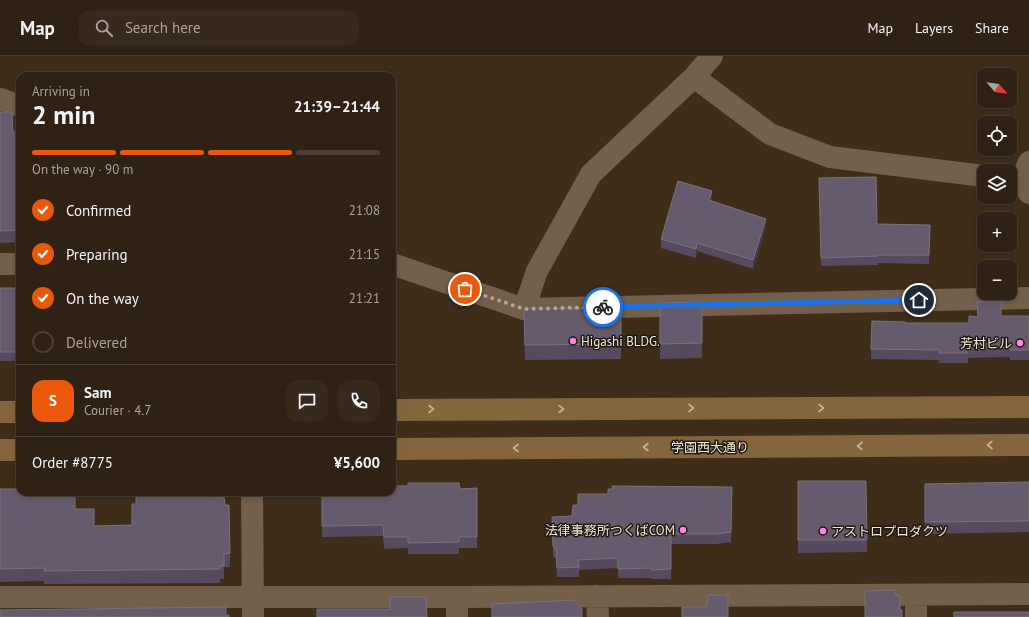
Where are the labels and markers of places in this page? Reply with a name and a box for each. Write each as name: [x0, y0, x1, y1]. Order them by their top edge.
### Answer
pin: [448, 272, 482, 306]
pin: [902, 283, 936, 317]
place label: Higashi BLDG.: [581, 333, 660, 350]
place label: 芳村ビル: [960, 335, 1012, 352]
marker: Higashi BLDG.: [568, 336, 578, 346]
marker: 芳村ビル: [1015, 338, 1025, 348]
place label: 法律事務所つくばCOM: [545, 522, 675, 539]
place label: アストロプロダクツ: [831, 523, 948, 540]
marker: 法律事務所つくばCOM: [678, 525, 688, 535]
marker: アストロプロダクツ: [818, 526, 828, 536]

